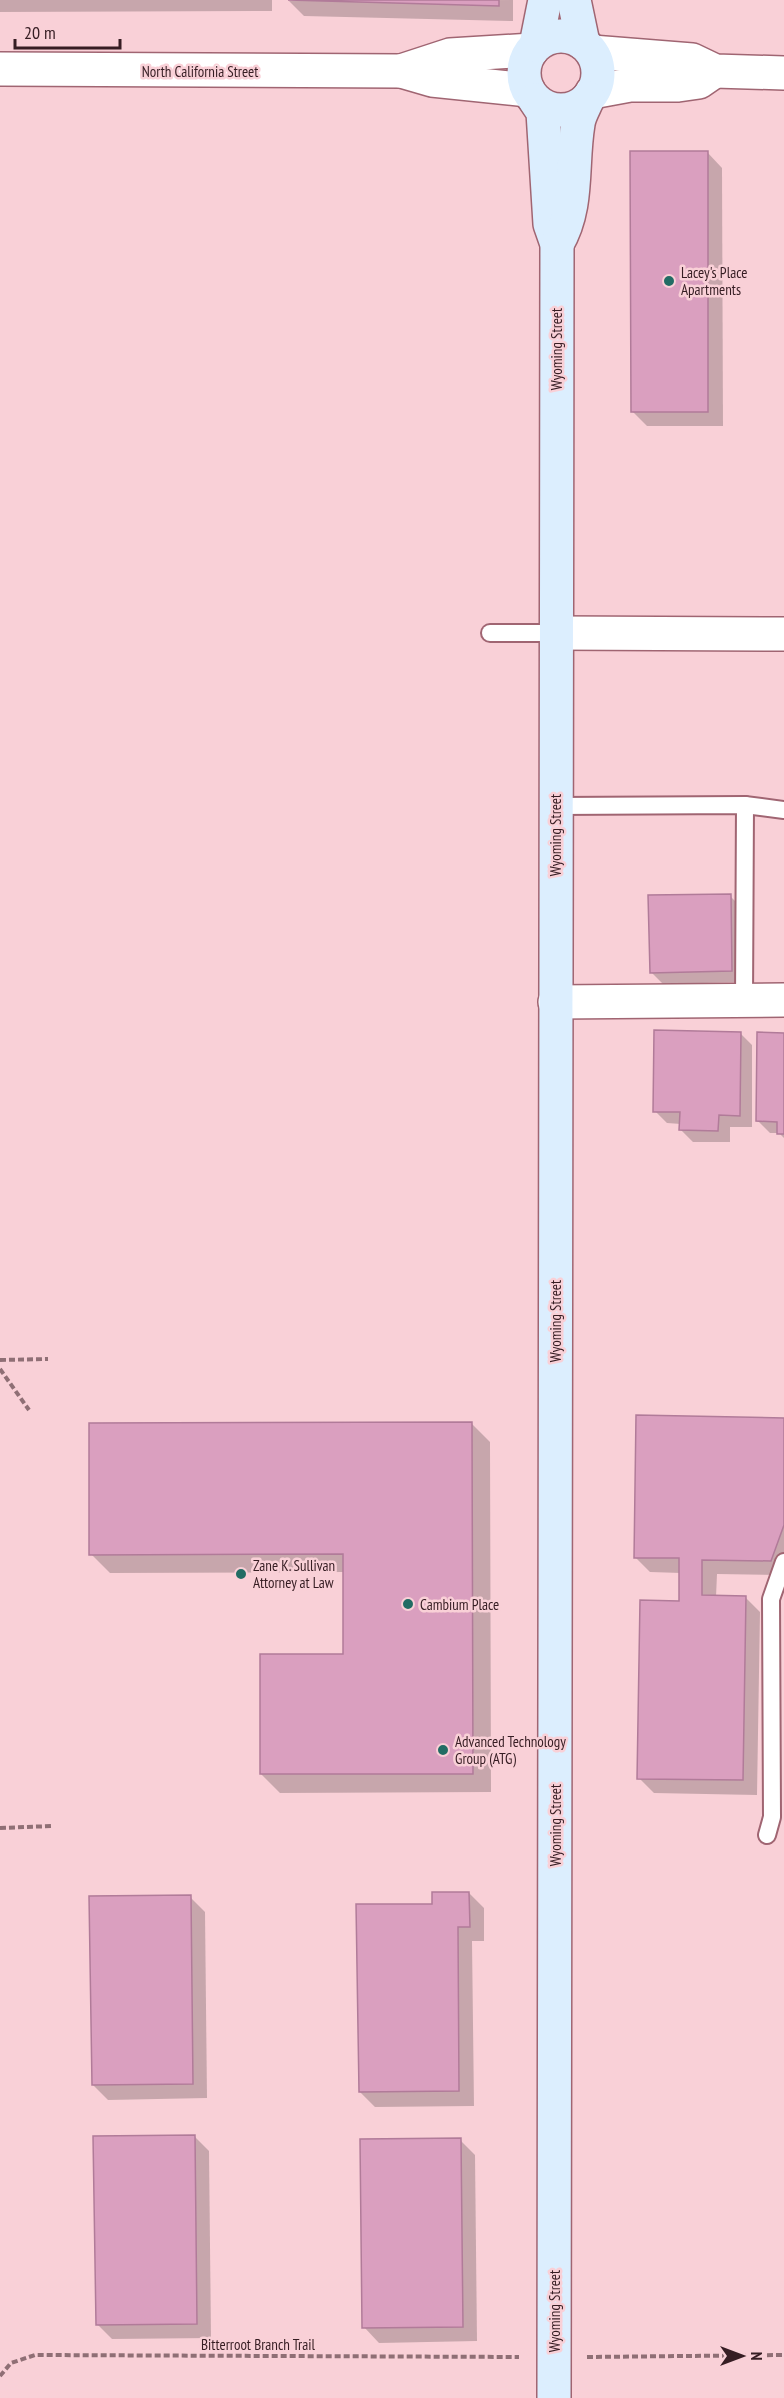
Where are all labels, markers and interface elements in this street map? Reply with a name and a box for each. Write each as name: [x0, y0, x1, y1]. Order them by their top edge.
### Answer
scale bar: [15, 12, 120, 50]
text: 20 m: [24, 21, 56, 44]
street label: North California Street: [142, 62, 258, 81]
place label: Lacey's Place Apartments: [681, 263, 747, 299]
marker: Lacey's Place Apartments: [662, 274, 676, 288]
street label: Wyoming Street: [547, 308, 566, 390]
street label: Wyoming Street: [546, 794, 565, 876]
street label: Wyoming Street: [546, 1280, 565, 1362]
place label: Zane K. Sullivan Attorney at Law: [253, 1556, 335, 1592]
marker: Zane K. Sullivan Attorney at Law: [234, 1567, 248, 1581]
place label: Cambium Place: [420, 1595, 499, 1614]
marker: Cambium Place: [401, 1597, 415, 1611]
place label: Advanced Technology Group (ATG): [455, 1732, 566, 1768]
marker: Advanced Technology Group (ATG): [436, 1743, 450, 1757]
street label: Wyoming Street: [546, 1784, 565, 1866]
street label: Wyoming Street: [545, 2270, 564, 2352]
north arrow: [712, 2326, 772, 2386]
street label: Bitterroot Branch Trail: [201, 2335, 315, 2354]
text: N: [747, 2352, 767, 2360]

